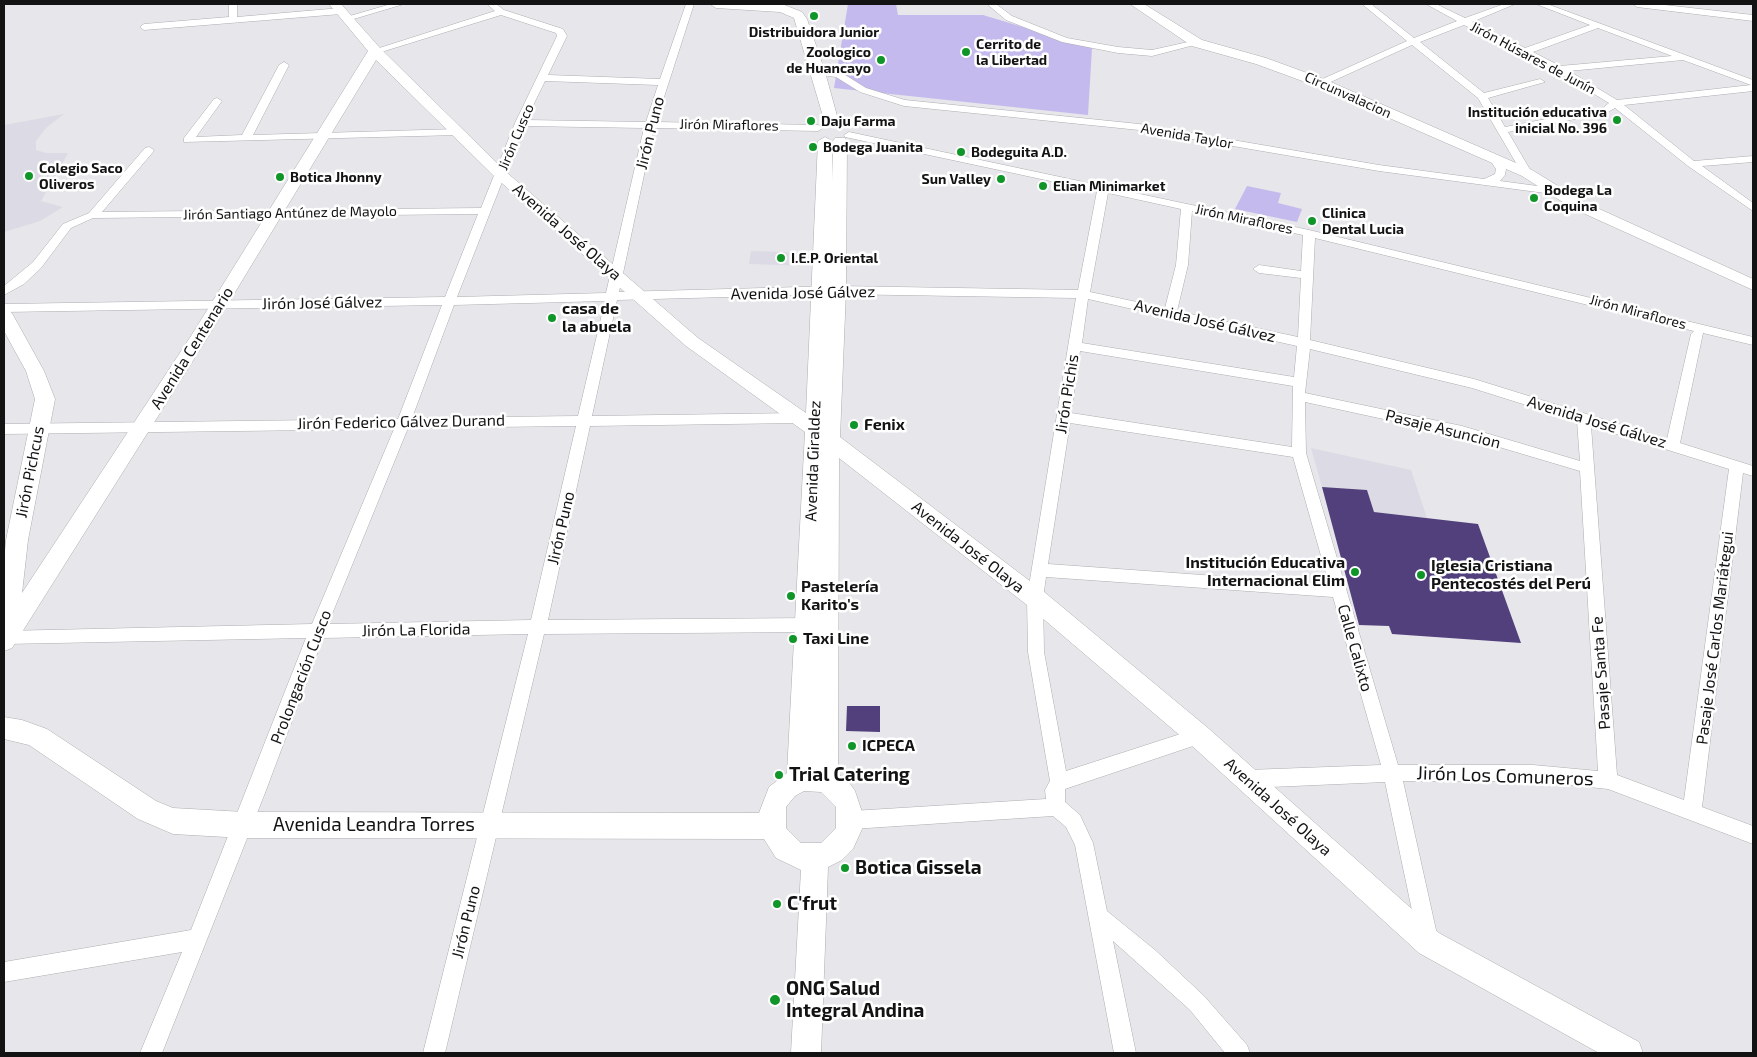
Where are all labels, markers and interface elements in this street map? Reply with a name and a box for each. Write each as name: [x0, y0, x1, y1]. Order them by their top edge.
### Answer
marker: Distribuidora Junior: [808, 10, 820, 22]
street label: Jirón Húsares de Junín: [1468, 18, 1598, 98]
place label: Distribuidora Junior: [749, 24, 879, 40]
place label: Cerrito de la Libertad: [976, 36, 1047, 68]
place label: Zoologico de Huancayo: [786, 44, 871, 76]
marker: Cerrito de la Libertad: [960, 46, 972, 58]
marker: Zoologico de Huancayo: [875, 54, 887, 66]
street label: Circunvalacion: [1302, 68, 1394, 122]
street label: Jirón Puno: [632, 95, 668, 171]
street label: Jirón Cusco: [494, 101, 538, 173]
place label: Institución educativa inicial No. 396: [1468, 104, 1607, 136]
place label: Daju Farma: [821, 113, 896, 129]
marker: Institución educativa inicial No. 396: [1611, 114, 1623, 126]
marker: Daju Farma: [805, 115, 817, 127]
street label: Jirón Miraflores: [679, 116, 779, 134]
street label: Avenida Taylor: [1140, 120, 1234, 152]
place label: Bodega Juanita: [823, 139, 923, 155]
marker: Bodega Juanita: [807, 141, 819, 153]
place label: Bodeguita A.D.: [971, 144, 1067, 160]
marker: Bodeguita A.D.: [955, 146, 967, 158]
place label: Colegio Saco Oliveros: [39, 160, 123, 192]
place label: Botica Jhonny: [290, 169, 382, 185]
marker: Colegio Saco Oliveros: [23, 170, 35, 182]
marker: Botica Jhonny: [274, 171, 286, 183]
place label: Sun Valley: [922, 171, 991, 187]
marker: Sun Valley: [995, 173, 1007, 185]
place label: Elian Minimarket: [1053, 178, 1165, 194]
street label: Avenida José Olaya: [509, 180, 625, 284]
marker: Elian Minimarket: [1037, 180, 1049, 192]
place label: Bodega La Coquina: [1544, 182, 1612, 214]
marker: Bodega La Coquina: [1528, 192, 1540, 204]
street label: Jirón Miraflores: [1194, 200, 1294, 238]
street label: Jirón Santiago Antúnez de Mayolo: [183, 203, 397, 223]
place label: Clinica Dental Lucia: [1322, 205, 1404, 238]
marker: Clinica Dental Lucia: [1306, 215, 1318, 227]
place label: I.E.P. Oriental: [791, 250, 878, 266]
marker: I.E.P. Oriental: [775, 252, 787, 264]
street label: Avenida José Gálvez: [731, 282, 875, 304]
street label: Avenida Centenario: [147, 283, 237, 413]
street label: Jirón Miraflores: [1588, 291, 1688, 333]
street label: Jirón José Gálvez: [261, 292, 383, 314]
street label: Avenida José Gálvez: [1132, 295, 1278, 347]
place label: casa de la abuela: [562, 299, 631, 337]
marker: casa de la abuela: [546, 312, 558, 324]
street label: Jirón Pichis: [1051, 353, 1083, 435]
street label: Avenida José Gálvez: [1525, 392, 1669, 452]
street label: Avenida Giraldez: [801, 400, 825, 522]
street label: Pasaje Asuncion: [1383, 405, 1503, 453]
street label: Jirón Federico Gálvez Durand: [297, 411, 505, 433]
place label: Fenix: [864, 415, 905, 435]
marker: Fenix: [848, 419, 860, 431]
street label: Jirón Pichcus: [12, 424, 48, 520]
street label: Jirón Puno: [543, 490, 579, 566]
street label: Avenida José Olaya: [908, 497, 1028, 597]
street label: Pasaje José Carlos Mariátegui: [1692, 530, 1738, 746]
place label: Institución Educativa Internacional Elim: [1186, 553, 1345, 591]
place label: Iglesia Cristiana Pentecostés del Perú: [1431, 556, 1591, 594]
marker: Institución Educativa Internacional Elim: [1349, 566, 1361, 578]
marker: Iglesia Cristiana Pentecostés del Perú: [1415, 569, 1427, 581]
place label: Pastelería Karito's: [801, 577, 879, 615]
marker: Pastelería Karito's: [785, 590, 797, 602]
street label: Calle Calixto: [1333, 602, 1377, 694]
street label: Prolongación Cusco: [267, 607, 335, 747]
street label: Pasaje Santa Fe: [1587, 616, 1615, 730]
street label: Jirón La Florida: [361, 619, 471, 641]
place label: Taxi Line: [803, 629, 869, 649]
marker: Taxi Line: [787, 633, 799, 645]
place label: ICPECA: [862, 736, 915, 756]
marker: ICPECA: [846, 740, 858, 752]
street label: Avenida José Olaya: [1220, 754, 1336, 860]
street label: Jirón Los Comuneros: [1416, 762, 1594, 790]
place label: Trial Catering: [789, 764, 910, 786]
marker: Trial Catering: [773, 769, 785, 781]
street label: Avenida Leandra Torres: [273, 814, 475, 836]
place label: Botica Gissela: [855, 857, 981, 879]
marker: Botica Gissela: [839, 862, 851, 874]
street label: Jirón Puno: [448, 884, 484, 960]
place label: C'frut: [787, 893, 837, 915]
marker: C'frut: [771, 898, 783, 910]
place label: ONG Salud Integral Andina: [786, 978, 924, 1022]
marker: ONG Salud Integral Andina: [768, 993, 782, 1007]

